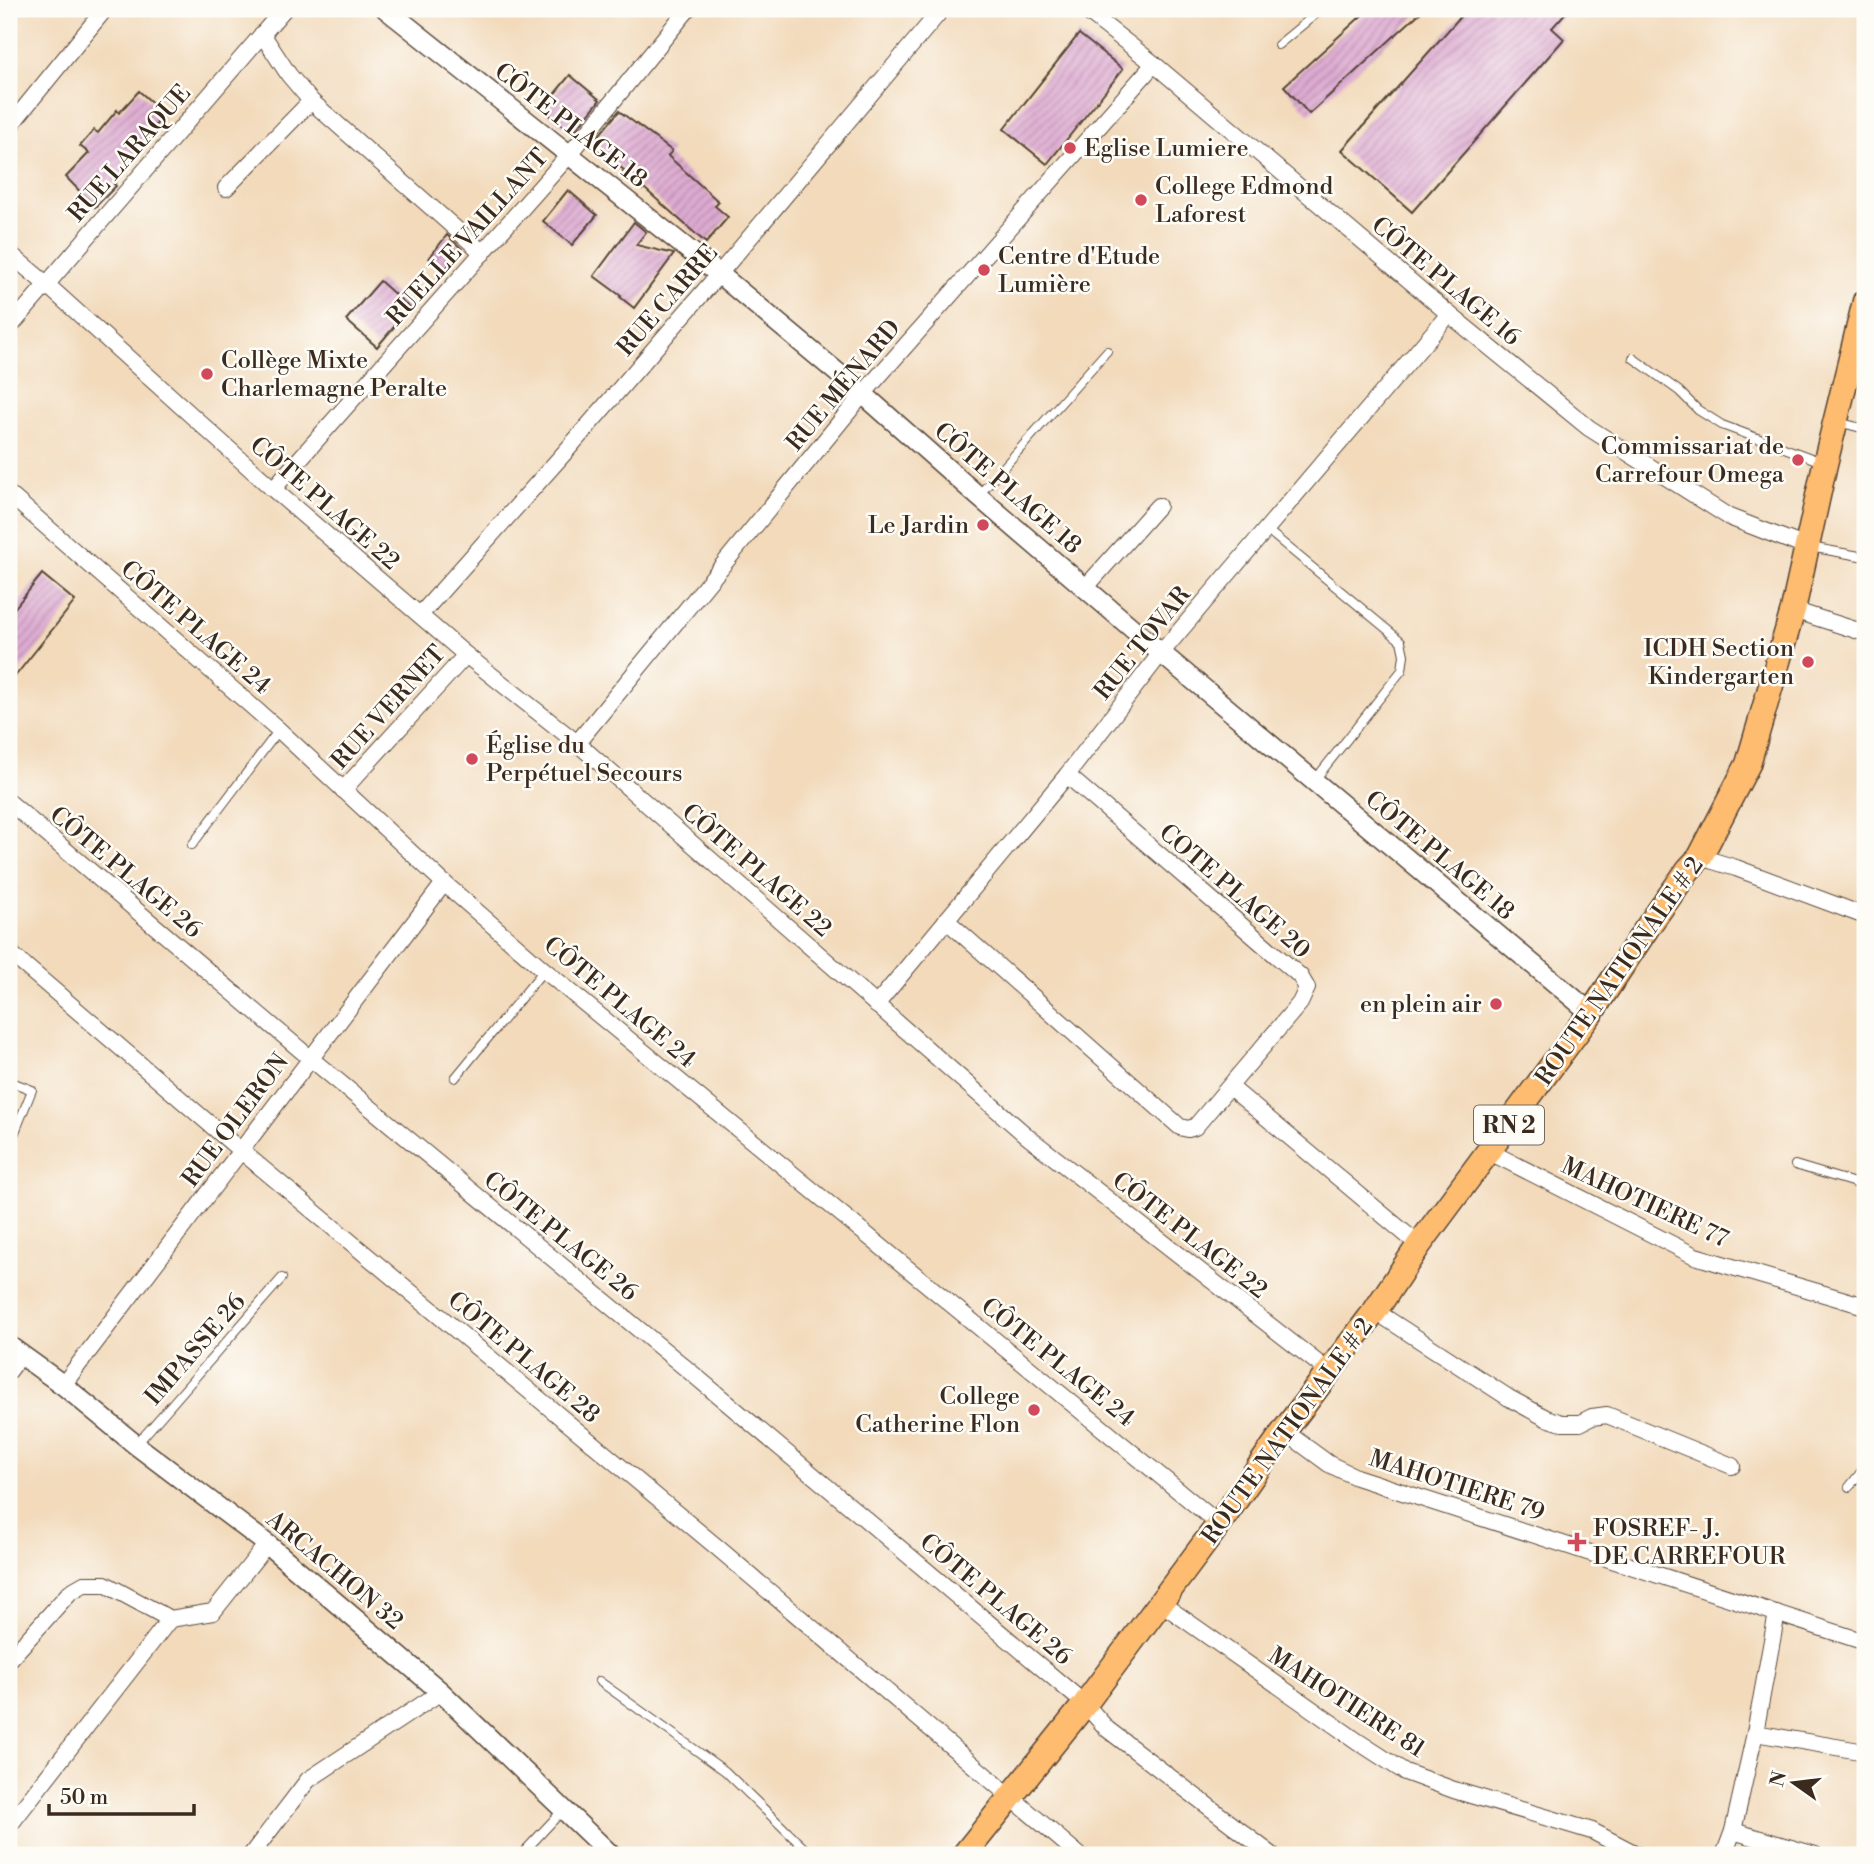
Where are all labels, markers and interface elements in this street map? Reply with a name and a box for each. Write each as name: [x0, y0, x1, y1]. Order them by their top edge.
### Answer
street label: CÔTE PLAGE 18: [488, 55, 654, 195]
street label: RUE LARAQUE: [62, 79, 198, 229]
place label: Eglise Lumiere: [1084, 134, 1249, 164]
marker: Eglise Lumiere: [1062, 140, 1078, 156]
street label: RUELLE VAILLANT: [380, 143, 555, 332]
place label: College Edmond Laforest: [1155, 172, 1334, 230]
marker: College Edmond Laforest: [1133, 192, 1149, 208]
street label: CÔTE PLAGE 16: [1365, 209, 1527, 353]
street label: RUE CARRE: [611, 238, 725, 363]
place label: Centre d'Etude Lumière: [998, 242, 1160, 300]
marker: Centre d'Etude Lumière: [976, 262, 992, 278]
street label: RUE MÉNARD: [779, 313, 908, 458]
place label: Collège Mixte Charlemagne Peralte: [221, 346, 447, 404]
marker: Collège Mixte Charlemagne Peralte: [199, 366, 215, 382]
street label: CÔTE PLAGE 18: [927, 415, 1089, 561]
street label: CÔTE PLAGE 22: [243, 429, 407, 577]
place label: Commissariat de Carrefour Omega: [1595, 432, 1785, 490]
marker: Commissariat de Carrefour Omega: [1790, 452, 1806, 468]
place label: Le Jardin: [868, 511, 969, 541]
marker: Le Jardin: [975, 517, 991, 533]
street label: CÔTE PLAGE 24: [114, 553, 278, 701]
street label: RUE TOVAR: [1088, 580, 1198, 706]
place label: ICDH Section Kindergarten: [1643, 634, 1794, 692]
street label: RUE VERNET: [325, 639, 452, 776]
marker: ICDH Section Kindergarten: [1800, 654, 1816, 670]
place label: Église du Perpétuel Secours: [486, 730, 682, 789]
marker: Église du Perpétuel Secours: [464, 751, 480, 767]
street label: CÔTE PLAGE 18: [1359, 783, 1521, 927]
street label: CÔTE PLAGE 22: [675, 796, 839, 944]
street label: CÔTE PLAGE 26: [43, 799, 209, 945]
street label: COTE PLAGE 20: [1152, 818, 1316, 966]
street label: ROUTE NATIONALE # 2: [1529, 851, 1710, 1092]
street label: CÔTE PLAGE 24: [537, 929, 703, 1075]
place label: en plein air: [1360, 990, 1482, 1020]
marker: en plein air: [1488, 996, 1504, 1012]
street label: RUE OLERON: [176, 1048, 296, 1193]
road number: RN 2: [1474, 1106, 1544, 1144]
street label: MAHOTIERE 77: [1556, 1151, 1733, 1255]
street label: CÔTE PLAGE 26: [477, 1164, 645, 1308]
street label: CÔTE PLAGE 22: [1106, 1164, 1274, 1306]
street label: CÔTE PLAGE 28: [441, 1284, 607, 1430]
street label: IMPASSE 26: [139, 1288, 253, 1412]
street label: CÔTE PLAGE 24: [974, 1290, 1142, 1434]
street label: ROUTE NATIONALE # 2: [1196, 1312, 1380, 1551]
place label: College Catherine Flon: [855, 1382, 1020, 1440]
marker: College Catherine Flon: [1026, 1402, 1042, 1418]
street label: MAHOTIERE 79: [1365, 1443, 1548, 1528]
street label: ARCACHON 32: [259, 1504, 409, 1637]
place label: FOSREF- J. DE CARREFOUR: [1593, 1514, 1787, 1572]
street label: CÔTE PLAGE 26: [913, 1526, 1079, 1672]
marker: FOSREF- J. DE CARREFOUR: [1567, 1532, 1587, 1552]
street label: MAHOTIERE 81: [1262, 1641, 1431, 1765]
north arrow: [1758, 1748, 1828, 1818]
text: N: [1765, 1769, 1792, 1789]
scale bar: [49, 1773, 194, 1817]
text: 50 m: [60, 1785, 108, 1811]

